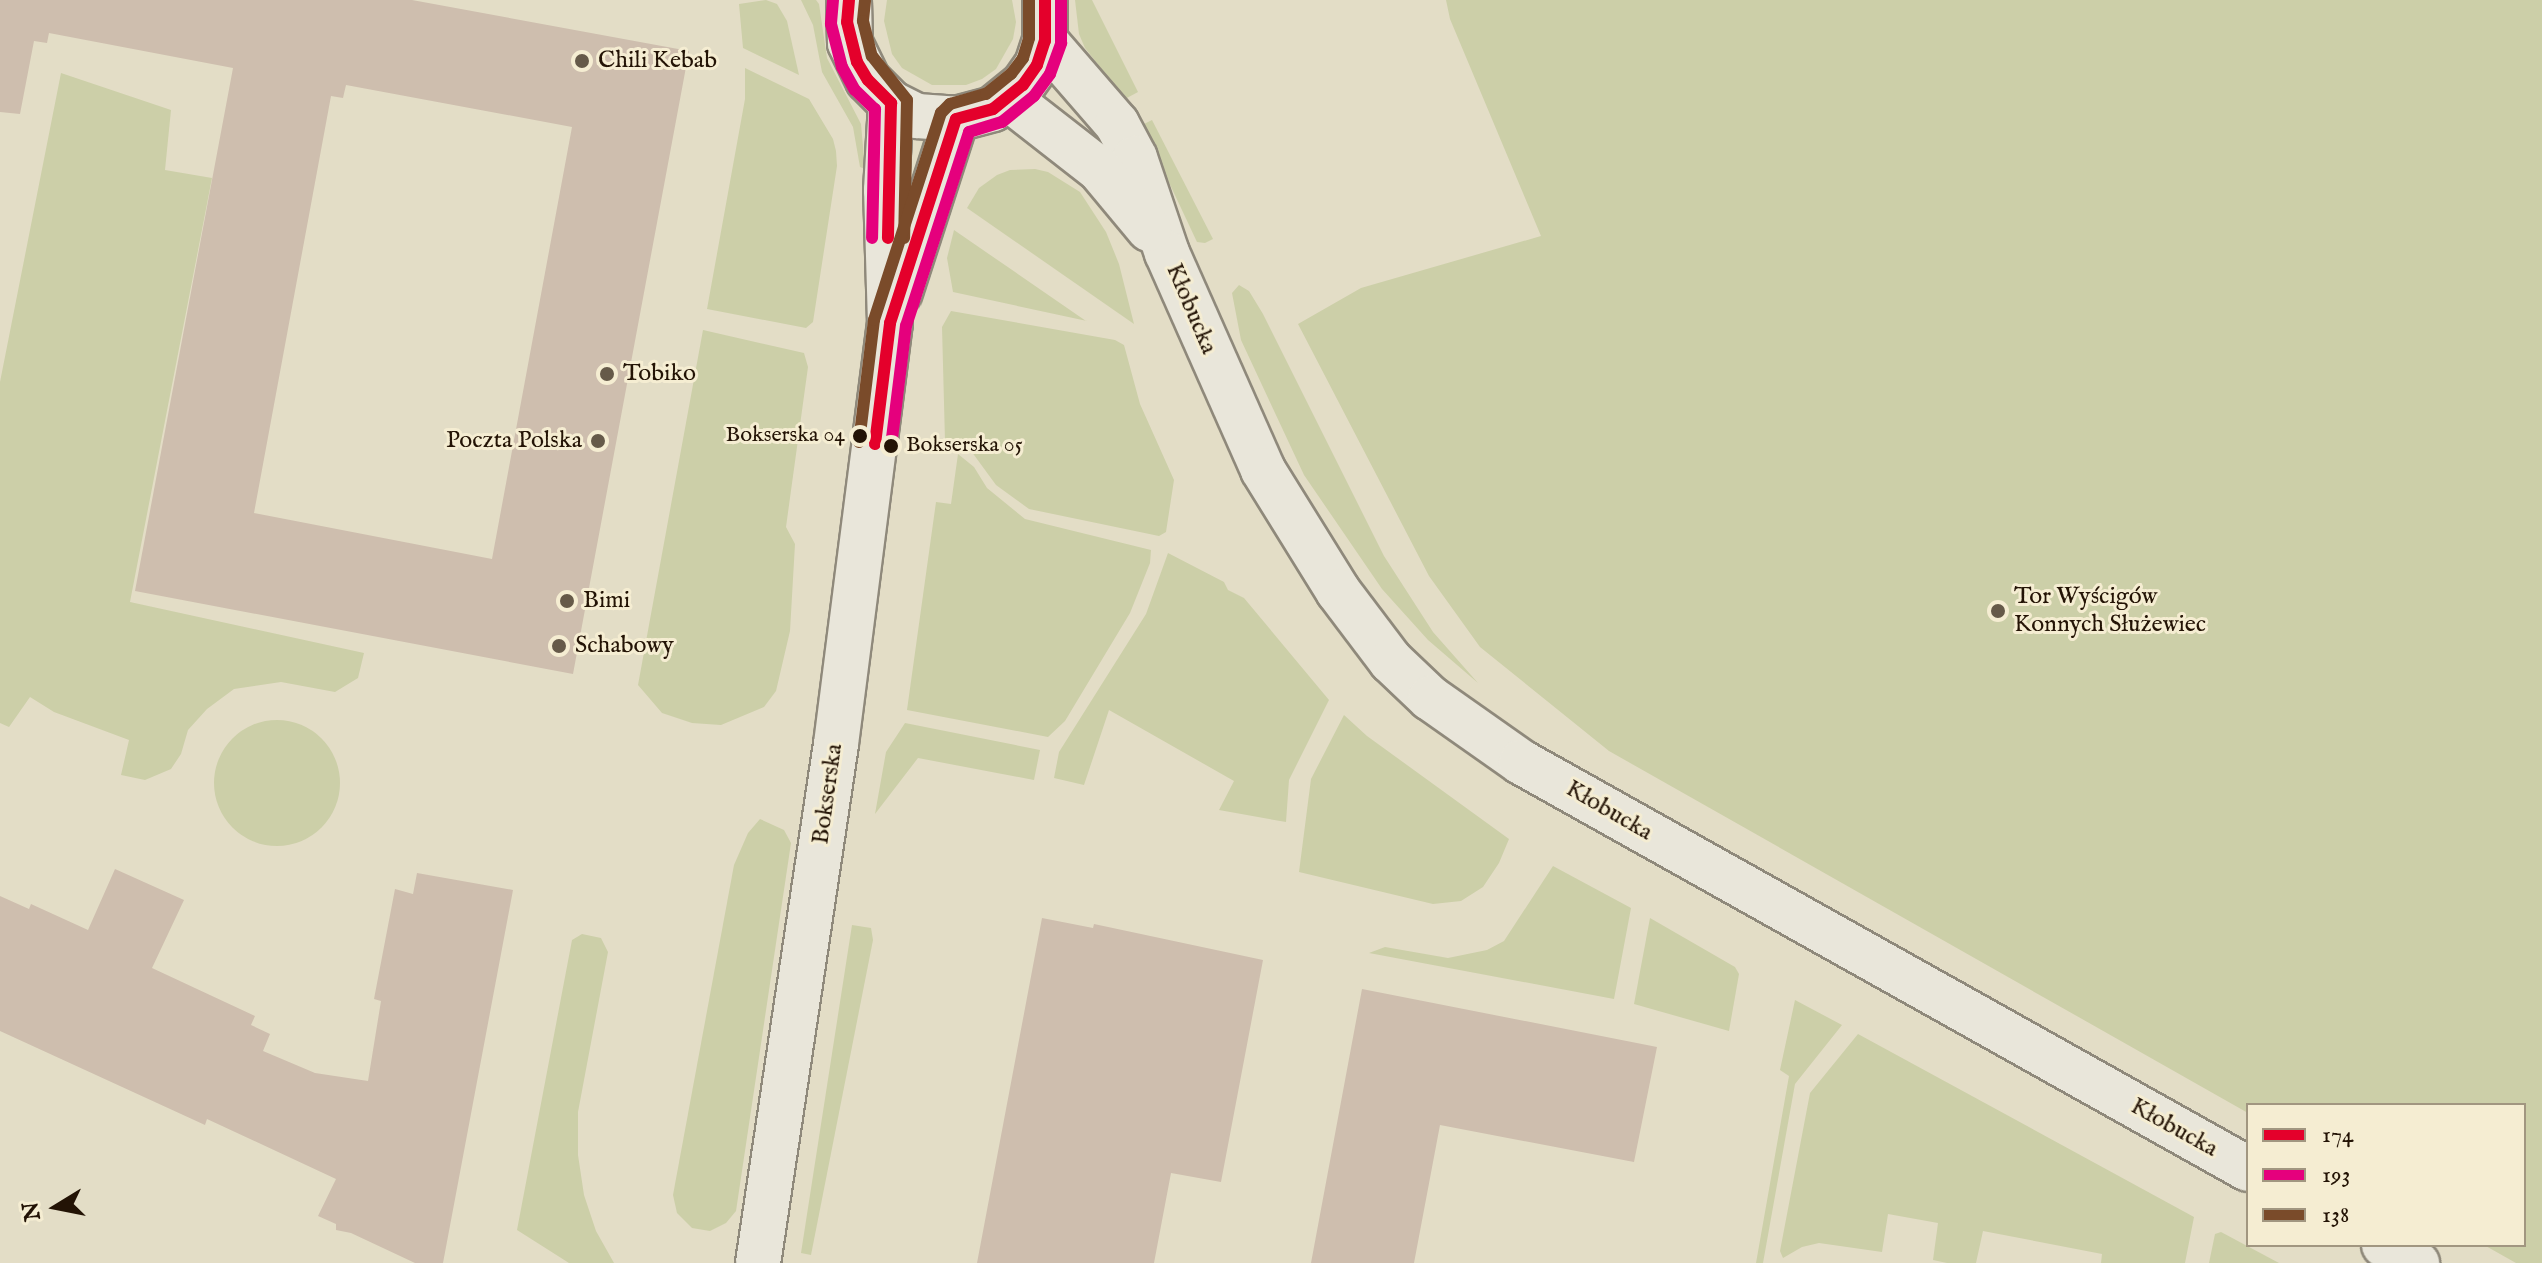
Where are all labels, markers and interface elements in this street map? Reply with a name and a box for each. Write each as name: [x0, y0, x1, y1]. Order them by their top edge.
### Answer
place label: Chili Kebab: [598, 47, 717, 75]
marker: Chili Kebab: [573, 52, 591, 70]
street label: Kłobucka: [1159, 259, 1223, 359]
place label: Tobiko: [623, 360, 696, 388]
marker: Tobiko: [598, 365, 616, 383]
place label: Bokserska 04: [726, 423, 845, 449]
place label: Poczta Polska: [446, 427, 582, 455]
marker: Bokserska 04: [852, 428, 868, 444]
marker: Poczta Polska: [589, 432, 607, 450]
place label: Bokserska 05: [906, 433, 1023, 459]
marker: Bokserska 05: [883, 438, 899, 454]
place label: Tor Wyścigów Konnych Służewiec: [2014, 583, 2206, 639]
place label: Bimi: [583, 587, 630, 615]
marker: Bimi: [558, 592, 576, 610]
marker: Tor Wyścigów Konnych Służewiec: [1989, 602, 2007, 620]
place label: Schabowy: [575, 632, 674, 660]
marker: Schabowy: [550, 637, 568, 655]
street label: Bokserska: [807, 742, 849, 846]
street label: Kłobucka: [1560, 775, 1658, 847]
street label: Kłobucka: [2125, 1092, 2223, 1164]
legend: [2246, 1103, 2526, 1247]
text: 174: [2322, 1120, 2354, 1151]
text: 193: [2322, 1160, 2350, 1191]
north arrow: [16, 1167, 96, 1247]
text: N: [17, 1199, 48, 1223]
text: 138: [2322, 1200, 2349, 1231]

